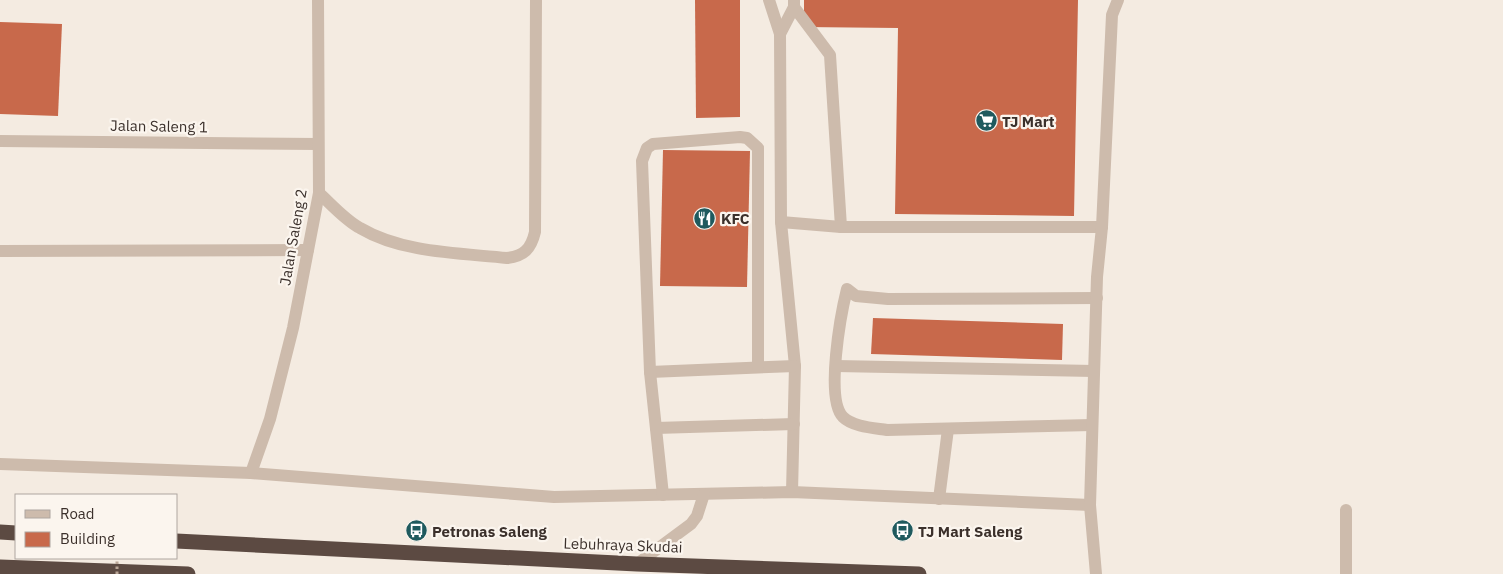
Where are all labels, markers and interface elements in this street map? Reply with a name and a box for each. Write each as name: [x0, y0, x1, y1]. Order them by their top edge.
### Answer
supermarket icon: TJ Mart: [974, 109, 998, 133]
place label: TJ Mart: [1002, 112, 1055, 131]
street label: Jalan Saleng 1: [110, 116, 208, 136]
street label: Jalan Saleng 2: [275, 187, 311, 287]
restaurant icon: KFC: [693, 206, 717, 230]
place label: KFC: [721, 209, 750, 228]
legend: [15, 494, 178, 559]
text: Road: [60, 504, 95, 523]
bus stop icon: Petronas Saleng: [404, 519, 428, 543]
bus stop icon: TJ Mart Saleng: [890, 519, 914, 543]
place label: Petronas Saleng: [432, 522, 548, 541]
place label: TJ Mart Saleng: [918, 522, 1023, 541]
text: Building: [60, 529, 115, 548]
street label: Lebuhraya Skudai: [563, 533, 683, 557]

